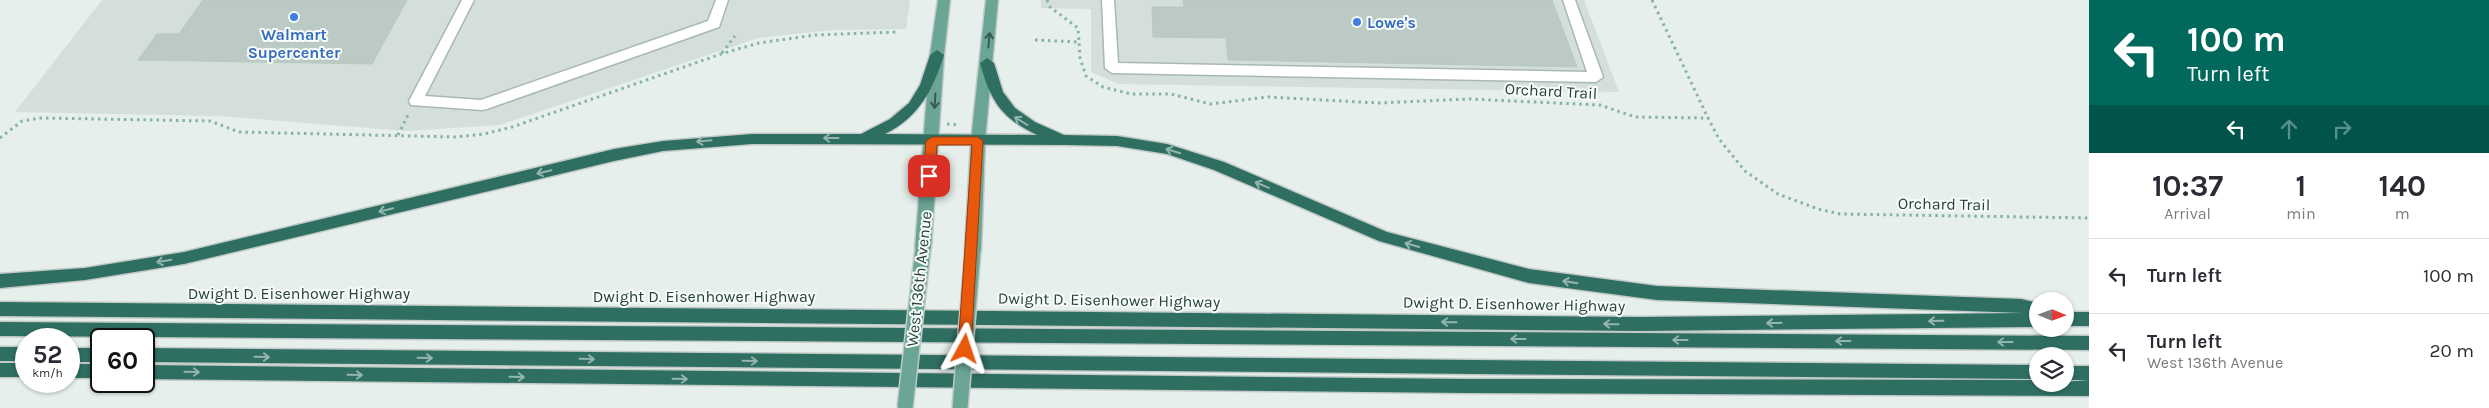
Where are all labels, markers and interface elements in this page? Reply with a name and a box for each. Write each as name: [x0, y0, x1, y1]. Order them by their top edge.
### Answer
marker: Walmart Supercenter: [288, 11, 300, 23]
place label: Lowe's: [1367, 13, 1416, 32]
marker: Lowe's: [1351, 16, 1363, 28]
text: 100 m: [2187, 19, 2286, 60]
icon: left: [2104, 20, 2169, 85]
place label: Walmart Supercenter: [248, 25, 341, 62]
one-way arrow: [984, 33, 994, 49]
text: Turn left: [2187, 61, 2270, 87]
street label: Orchard Trail: [1504, 79, 1598, 103]
one-way arrow: [930, 93, 939, 109]
icon: left: [2222, 115, 2250, 143]
icon: ahead: [2275, 115, 2303, 143]
icon: right: [2328, 115, 2356, 143]
one-way arrow: [1015, 116, 1029, 126]
one-way arrow: [823, 133, 840, 143]
one-way arrow: [696, 136, 712, 146]
one-way arrow: [1165, 146, 1181, 156]
pin: [908, 155, 950, 197]
icon: arrive: [915, 162, 943, 190]
one-way arrow: [537, 168, 553, 177]
text: 10:37: [2152, 168, 2223, 204]
text: 1: [2296, 168, 2306, 204]
text: 140: [2379, 168, 2426, 204]
one-way arrow: [1255, 179, 1270, 189]
street label: Orchard Trail: [1898, 194, 1990, 214]
text: Arrival: [2164, 204, 2211, 223]
text: min: [2286, 204, 2316, 223]
text: m: [2395, 204, 2410, 223]
one-way arrow: [379, 206, 395, 215]
street label: West 136th Avenue: [902, 210, 936, 348]
one-way arrow: [1405, 240, 1421, 250]
one-way arrow: [156, 257, 172, 267]
icon: left: [2104, 262, 2132, 290]
text: Turn left: [2147, 265, 2222, 287]
text: 100 m: [2423, 265, 2474, 287]
one-way arrow: [1563, 277, 1579, 287]
street label: Dwight D. Eisenhower Highway: [188, 284, 411, 303]
street label: Dwight D. Eisenhower Highway: [593, 287, 816, 306]
street label: Dwight D. Eisenhower Highway: [998, 289, 1221, 311]
north arrow: [2029, 292, 2074, 338]
map controls: [2029, 292, 2074, 392]
street label: Dwight D. Eisenhower Highway: [1403, 293, 1626, 315]
one-way arrow: [1929, 316, 1945, 326]
one-way arrow: [1441, 317, 1458, 327]
one-way arrow: [1766, 318, 1782, 328]
one-way arrow: [1604, 319, 1620, 329]
position arrow: [938, 322, 990, 374]
speed limit sign: 60: [90, 328, 155, 393]
text: Turn left: [2147, 331, 2222, 353]
one-way arrow: [1510, 334, 1526, 344]
one-way arrow: [1673, 335, 1689, 345]
one-way arrow: [1835, 336, 1852, 346]
one-way arrow: [1998, 337, 2014, 347]
icon: left: [2104, 337, 2132, 365]
text: 52: [33, 340, 62, 369]
text: 20 m: [2429, 340, 2474, 362]
button: layers: [2029, 347, 2074, 392]
one-way arrow: [254, 352, 270, 361]
one-way arrow: [416, 353, 433, 363]
text: West 136th Avenue: [2147, 353, 2283, 372]
one-way arrow: [579, 354, 595, 364]
one-way arrow: [742, 356, 758, 366]
text: km/h: [32, 366, 63, 380]
one-way arrow: [184, 368, 200, 377]
one-way arrow: [347, 370, 363, 379]
one-way arrow: [509, 372, 525, 382]
one-way arrow: [672, 374, 688, 384]

